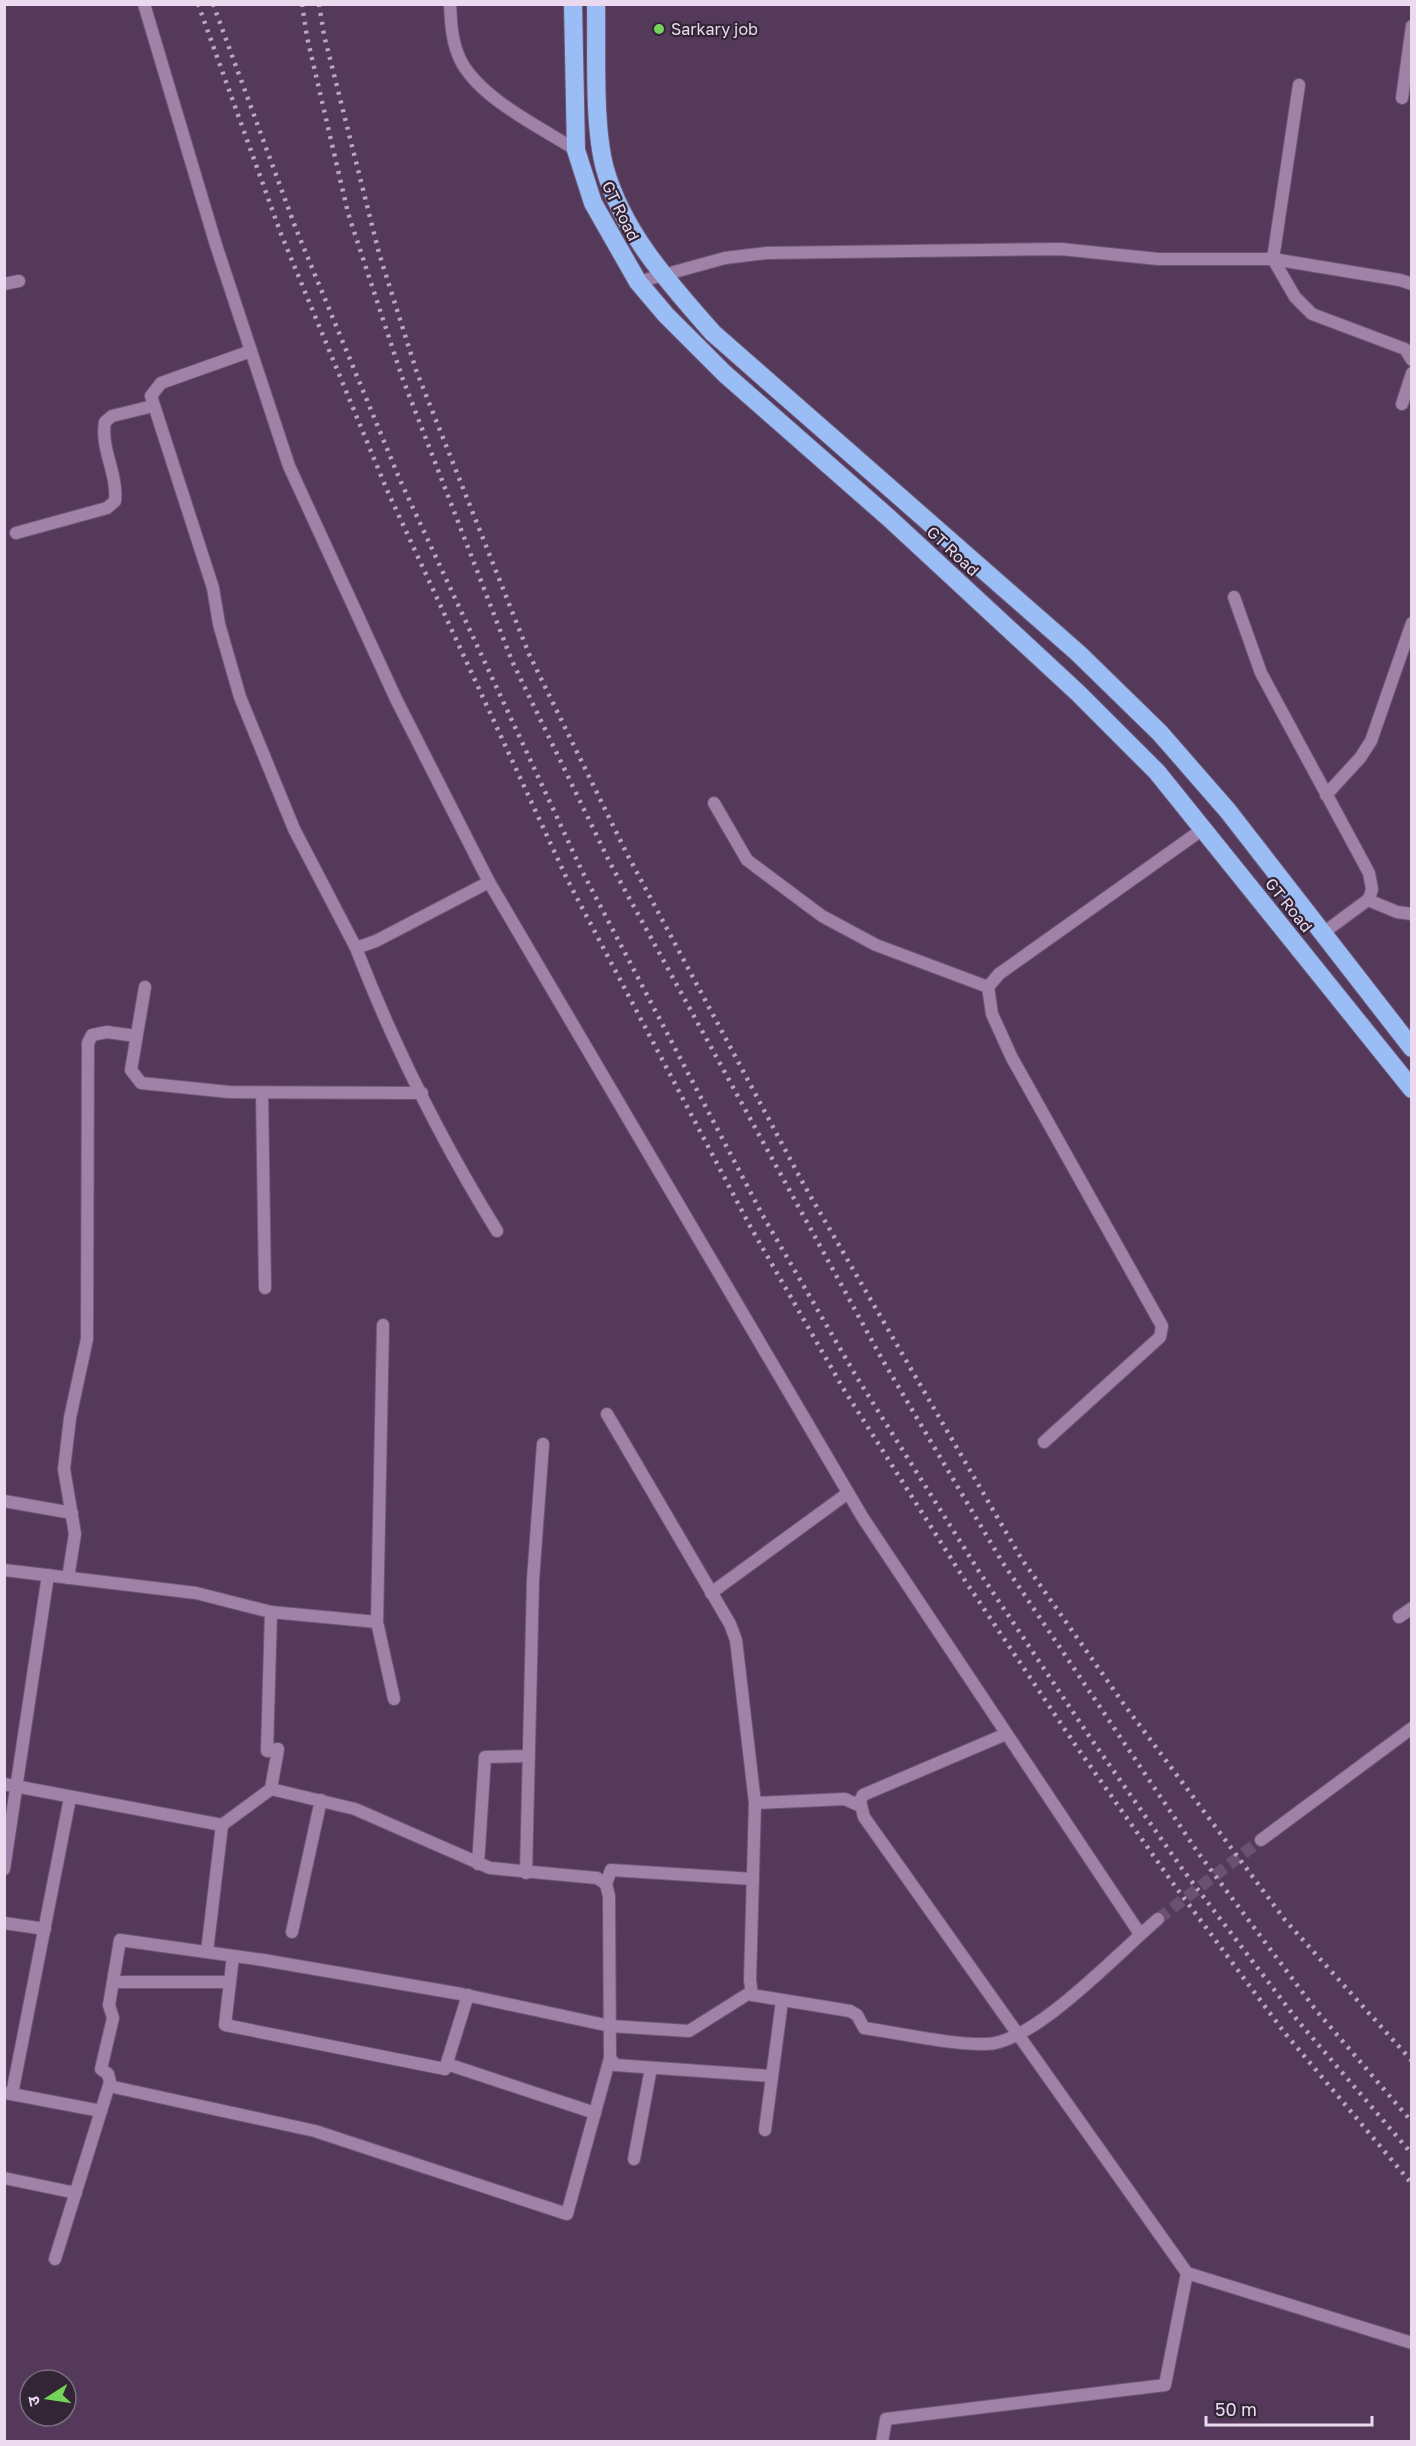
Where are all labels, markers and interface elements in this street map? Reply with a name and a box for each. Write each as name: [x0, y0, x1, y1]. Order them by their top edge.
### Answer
place label: Sarkary job: [671, 19, 758, 39]
marker: Sarkary job: [652, 22, 666, 36]
street label: GT Road: [598, 178, 644, 244]
street label: GT Road: [923, 522, 983, 580]
street label: GT Road: [1261, 874, 1317, 936]
north arrow: [18, 2368, 78, 2428]
scale bar: [1206, 2389, 1372, 2427]
text: उ: [22, 2394, 44, 2408]
text: 50 m: [1215, 2398, 1257, 2420]

